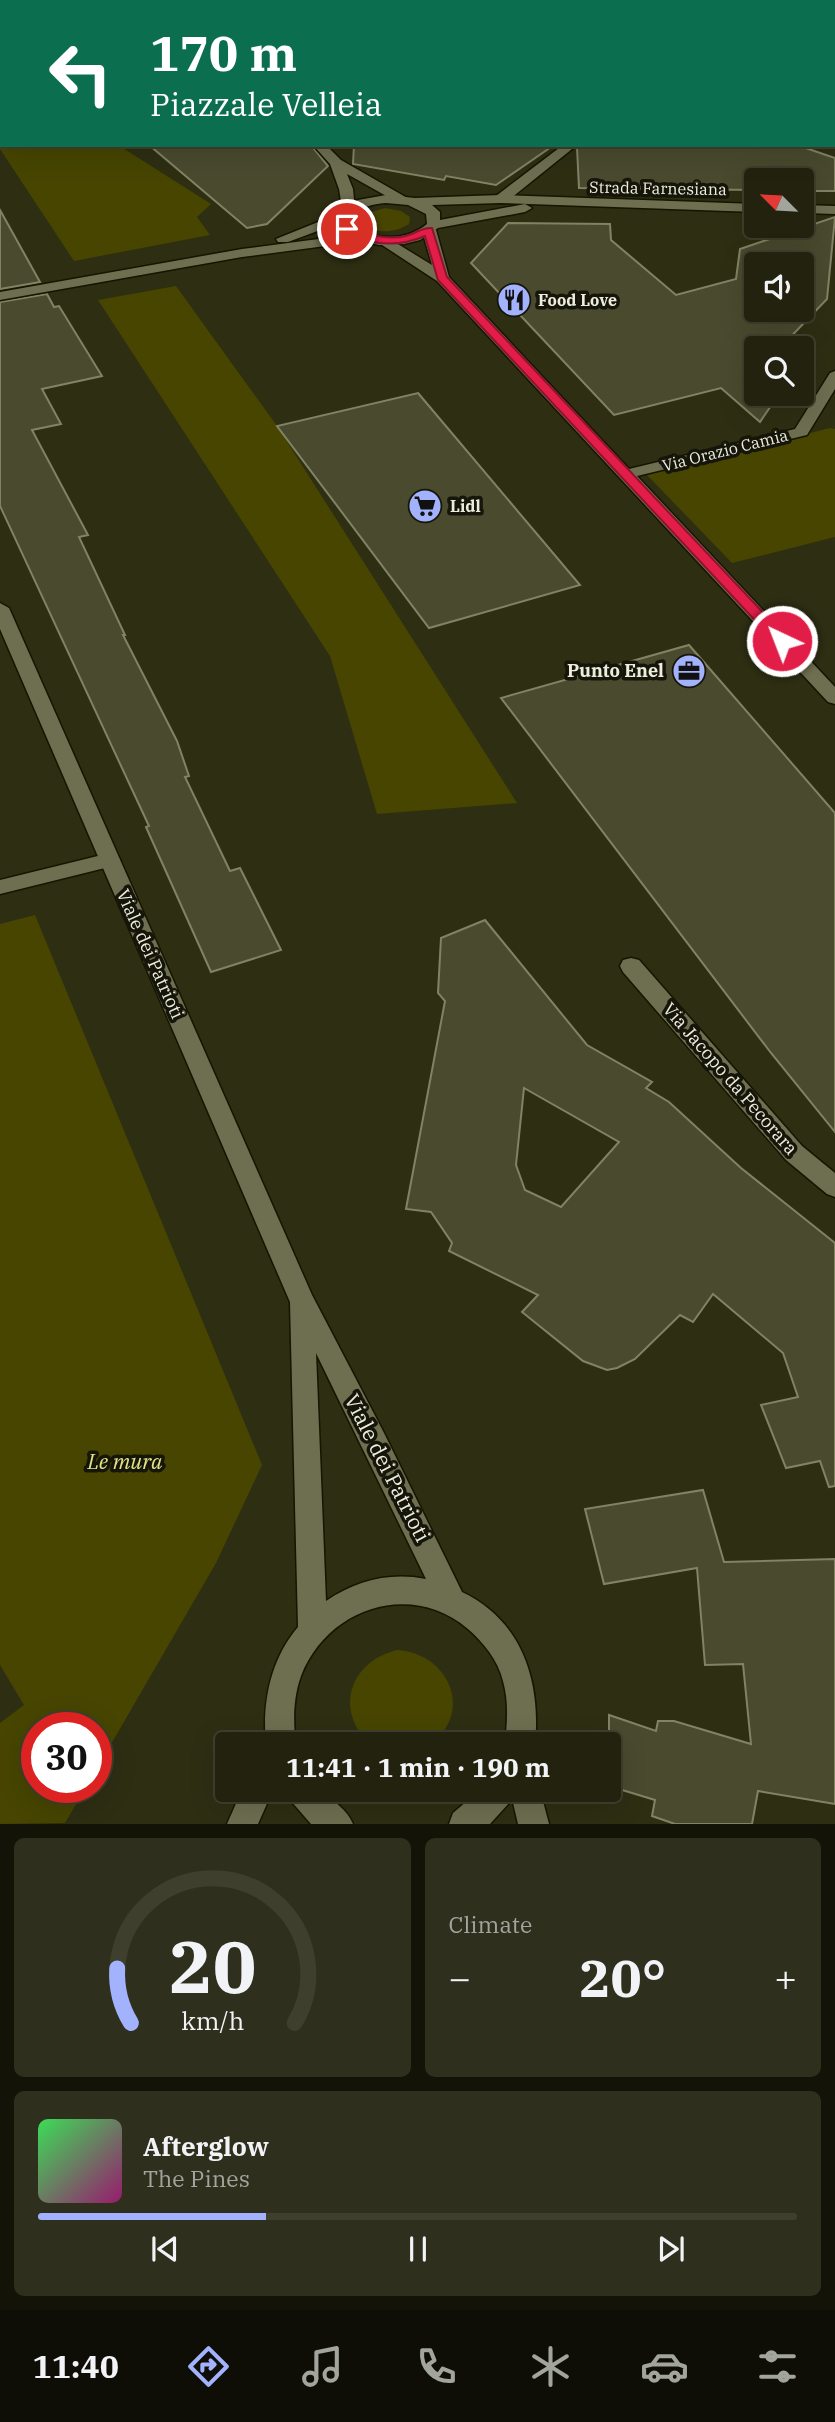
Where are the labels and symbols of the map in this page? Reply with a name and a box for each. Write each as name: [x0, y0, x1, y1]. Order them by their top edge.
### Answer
north arrow: [744, 168, 814, 238]
street label: Strada Farnesiana: [589, 177, 727, 199]
pin: [317, 199, 377, 259]
restaurant icon: Food Love: [495, 281, 533, 319]
place label: Food Love: [538, 290, 617, 310]
street label: Via Orazio Camia: [660, 425, 790, 475]
supermarket icon: Lidl: [406, 487, 444, 525]
place label: Lidl: [450, 496, 481, 516]
position arrow: [745, 604, 819, 678]
office icon: Punto Enel: [670, 652, 708, 690]
place label: Punto Enel: [567, 659, 664, 682]
street label: Viale dei Patrioti: [112, 885, 189, 1023]
street label: Via Jacopo da Pecorara: [658, 998, 803, 1160]
street label: Viale dei Patrioti: [338, 1389, 437, 1546]
park label: Le mura: [87, 1447, 163, 1475]
speed limit sign: 30: [21, 1712, 112, 1803]

